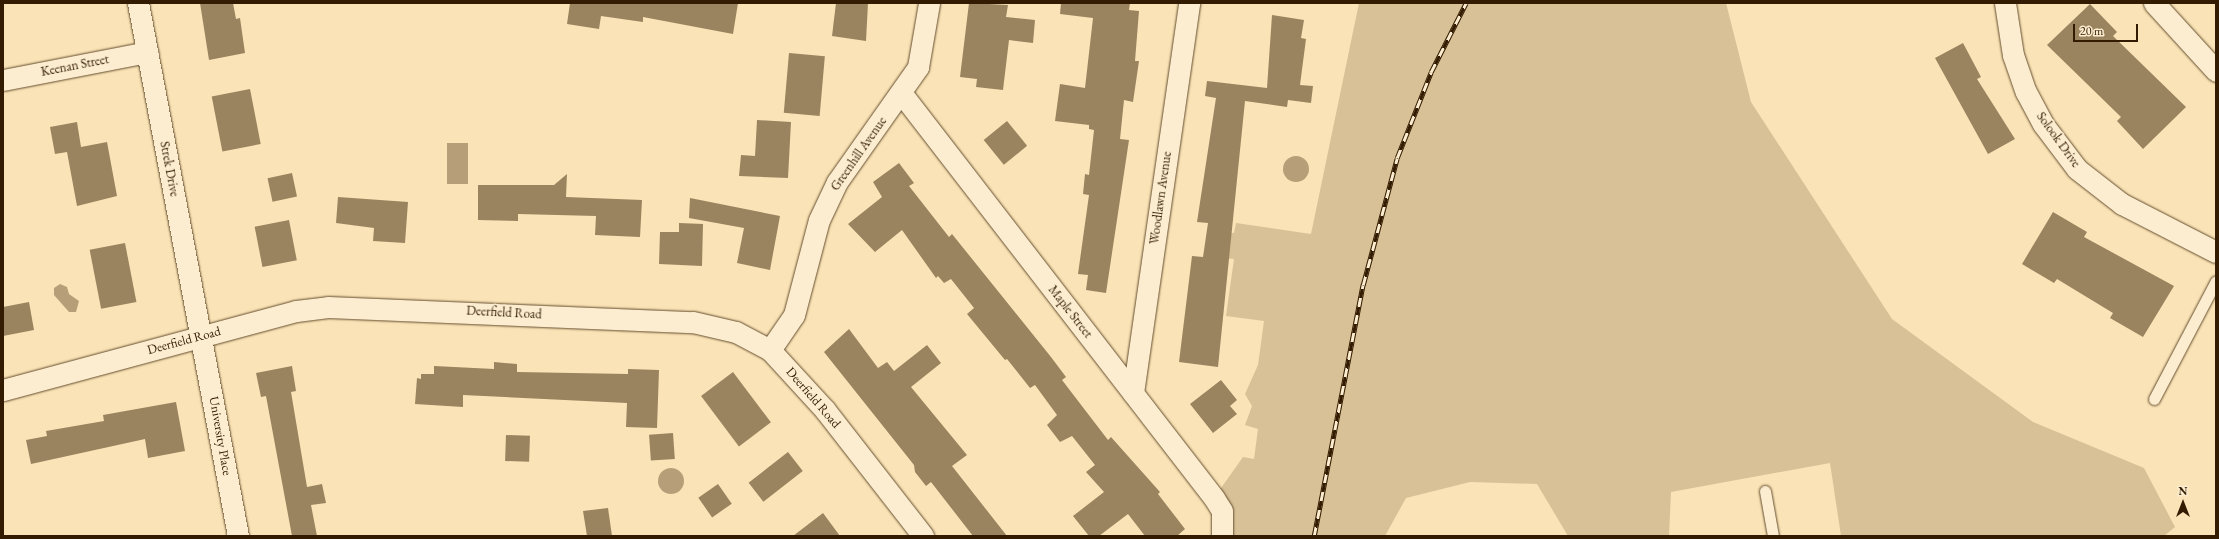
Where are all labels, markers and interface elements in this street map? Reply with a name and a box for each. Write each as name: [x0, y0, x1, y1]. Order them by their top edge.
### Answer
scale bar: [2075, 16, 2140, 42]
text: 20 m: [2080, 23, 2103, 39]
street label: Keenan Street: [40, 52, 110, 80]
street label: Solook Drive: [2033, 109, 2083, 171]
street label: Greenhill Avenue: [828, 114, 890, 194]
street label: Strek Drive: [156, 140, 182, 198]
street label: Woodlawn Avenue: [1147, 150, 1175, 246]
street label: Maple Street: [1045, 283, 1095, 341]
street label: Deerfield Road: [466, 303, 542, 323]
street label: Deerfield Road: [146, 324, 222, 358]
street label: Deerfield Road: [782, 364, 844, 432]
street label: University Place: [205, 395, 235, 477]
north arrow: [2163, 483, 2203, 523]
text: N: [2179, 484, 2187, 498]

